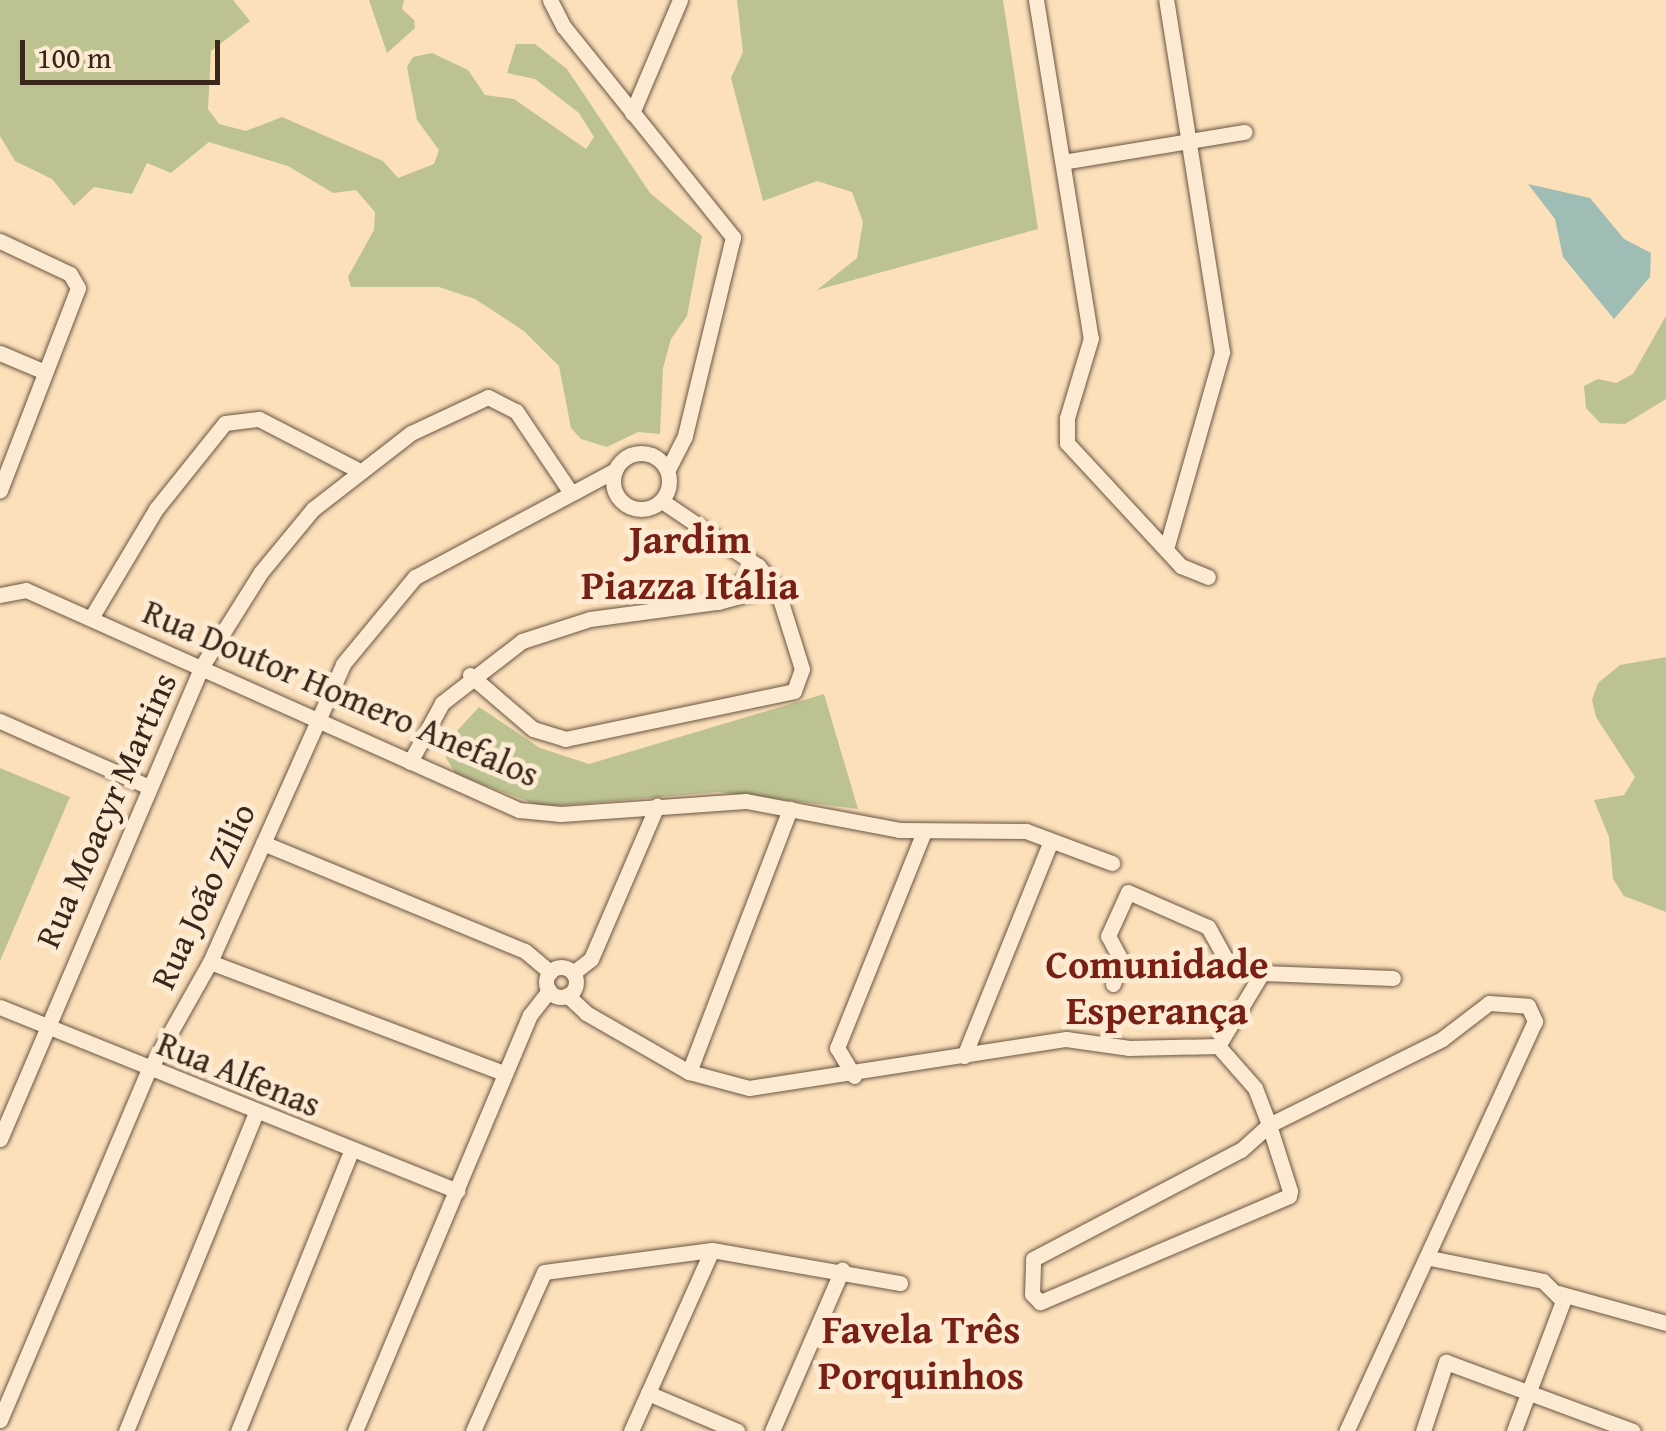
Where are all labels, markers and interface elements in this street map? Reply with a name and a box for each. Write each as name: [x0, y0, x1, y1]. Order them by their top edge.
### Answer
scale bar: [25, 20, 225, 82]
text: 100 m: [37, 35, 111, 79]
district label: Jardim Piazza Itália: [581, 515, 799, 609]
street label: Rua Doutor Homero Anefalos: [137, 590, 545, 796]
street label: Rua Moacyr Martins: [26, 666, 186, 954]
street label: Rua João Zilio: [142, 796, 264, 996]
district label: Comunidade Esperança: [1045, 940, 1269, 1034]
street label: Rua Alfenas: [151, 1022, 327, 1126]
district label: Favela Três Porquinhos: [818, 1305, 1024, 1399]

